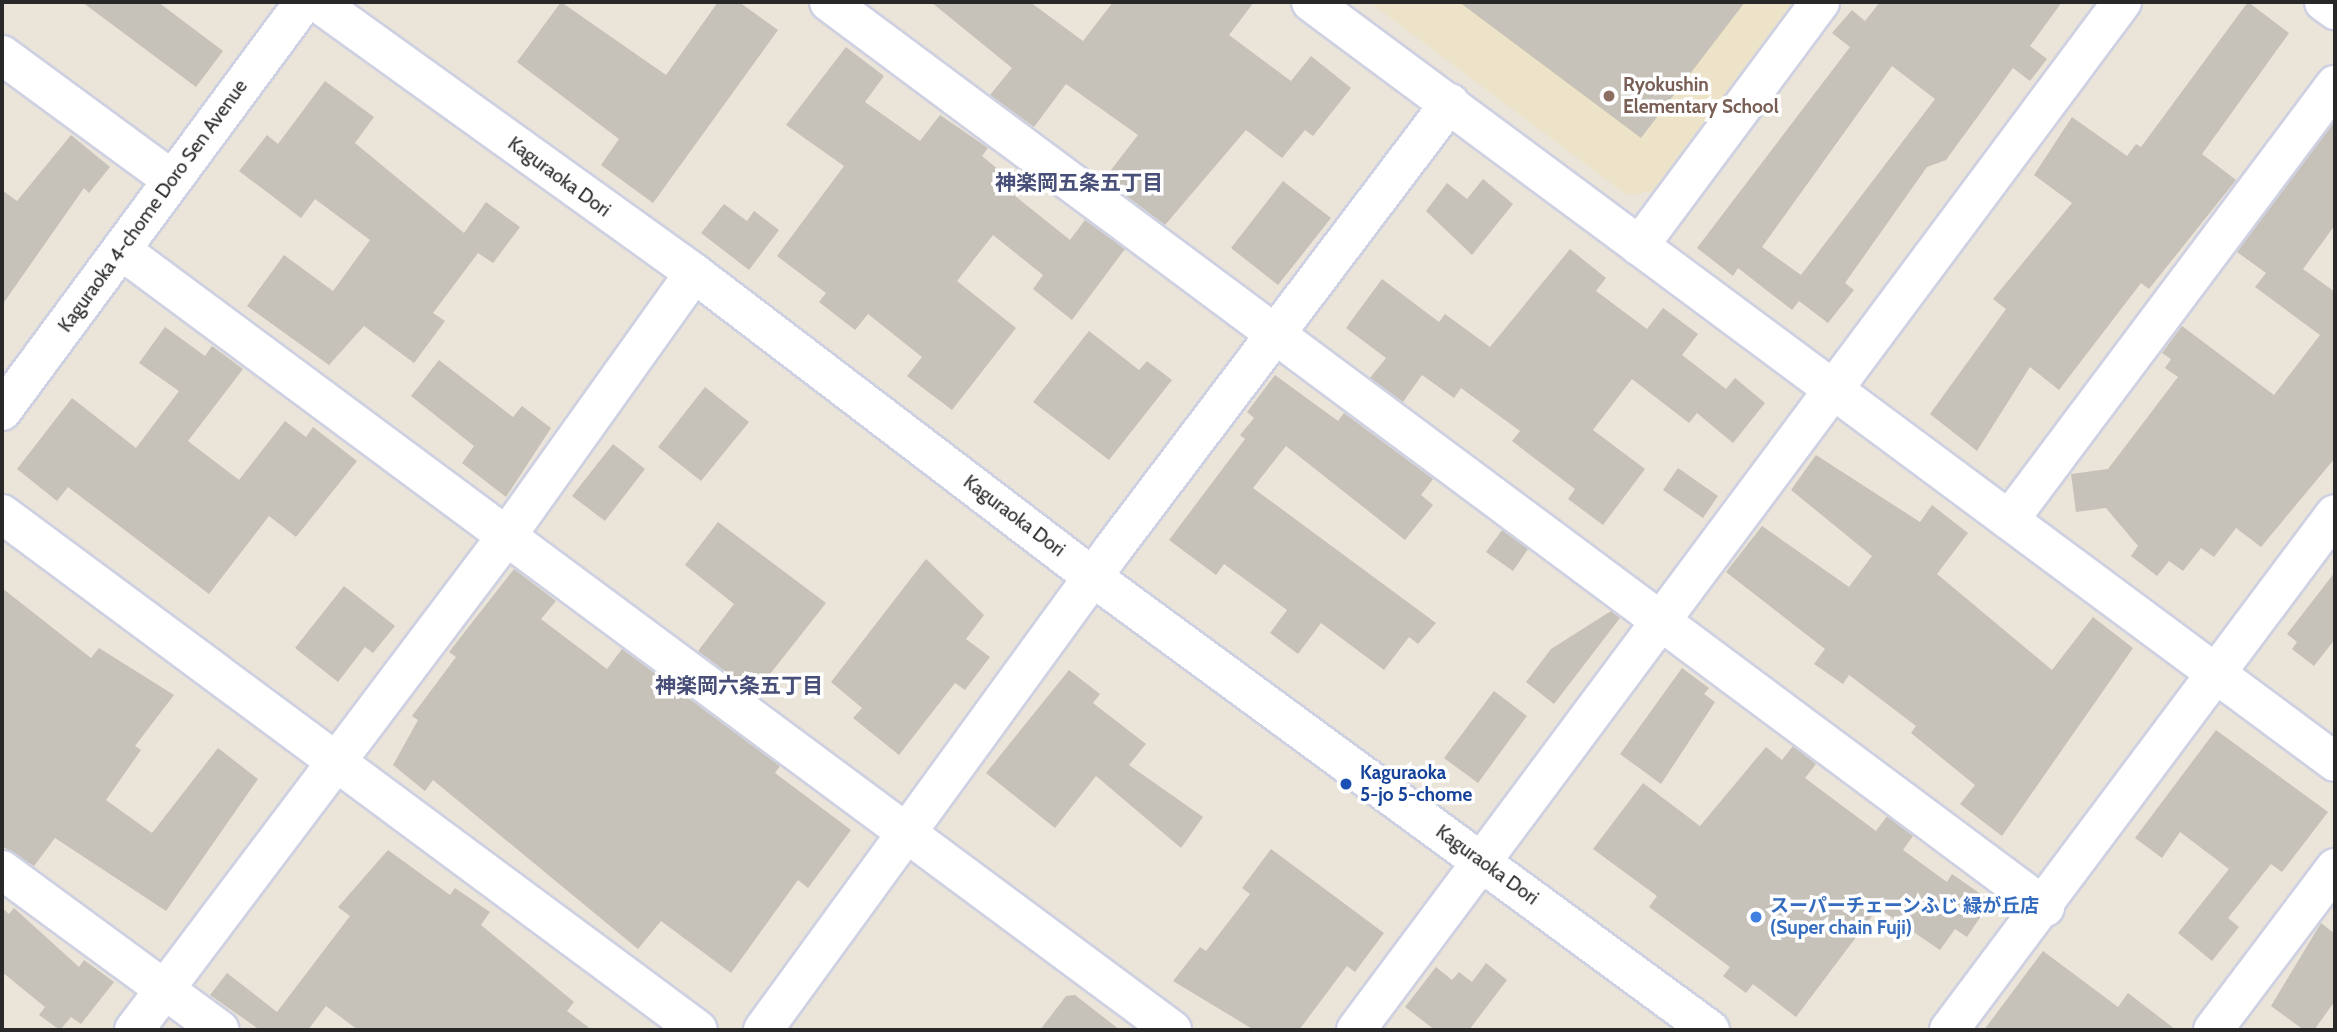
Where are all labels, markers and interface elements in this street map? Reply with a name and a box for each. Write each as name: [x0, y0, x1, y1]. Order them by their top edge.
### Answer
place label: Ryokushin Elementary School: [1623, 74, 1779, 118]
street label: Kaguraoka 4-chome Doro Sen Avenue: [54, 75, 252, 337]
marker: Ryokushin Elementary School: [1601, 88, 1617, 104]
street label: Kaguraoka Dori: [503, 132, 615, 222]
district label: 神楽岡五条五丁目: [995, 170, 1163, 196]
street label: Kaguraoka Dori: [959, 471, 1069, 561]
district label: 神楽岡六条五丁目: [655, 673, 823, 699]
place label: Kaguraoka 5-jo 5-chome: [1360, 762, 1472, 806]
marker: Kaguraoka 5-jo 5-chome: [1338, 776, 1354, 792]
street label: Kaguraoka Dori: [1431, 820, 1543, 910]
place label: スーパーチェーンふじ 緑が丘店 (Super chain Fuji): [1770, 895, 2040, 939]
marker: スーパーチェーンふじ 緑が丘店 (Super chain Fuji): [1748, 909, 1764, 925]

